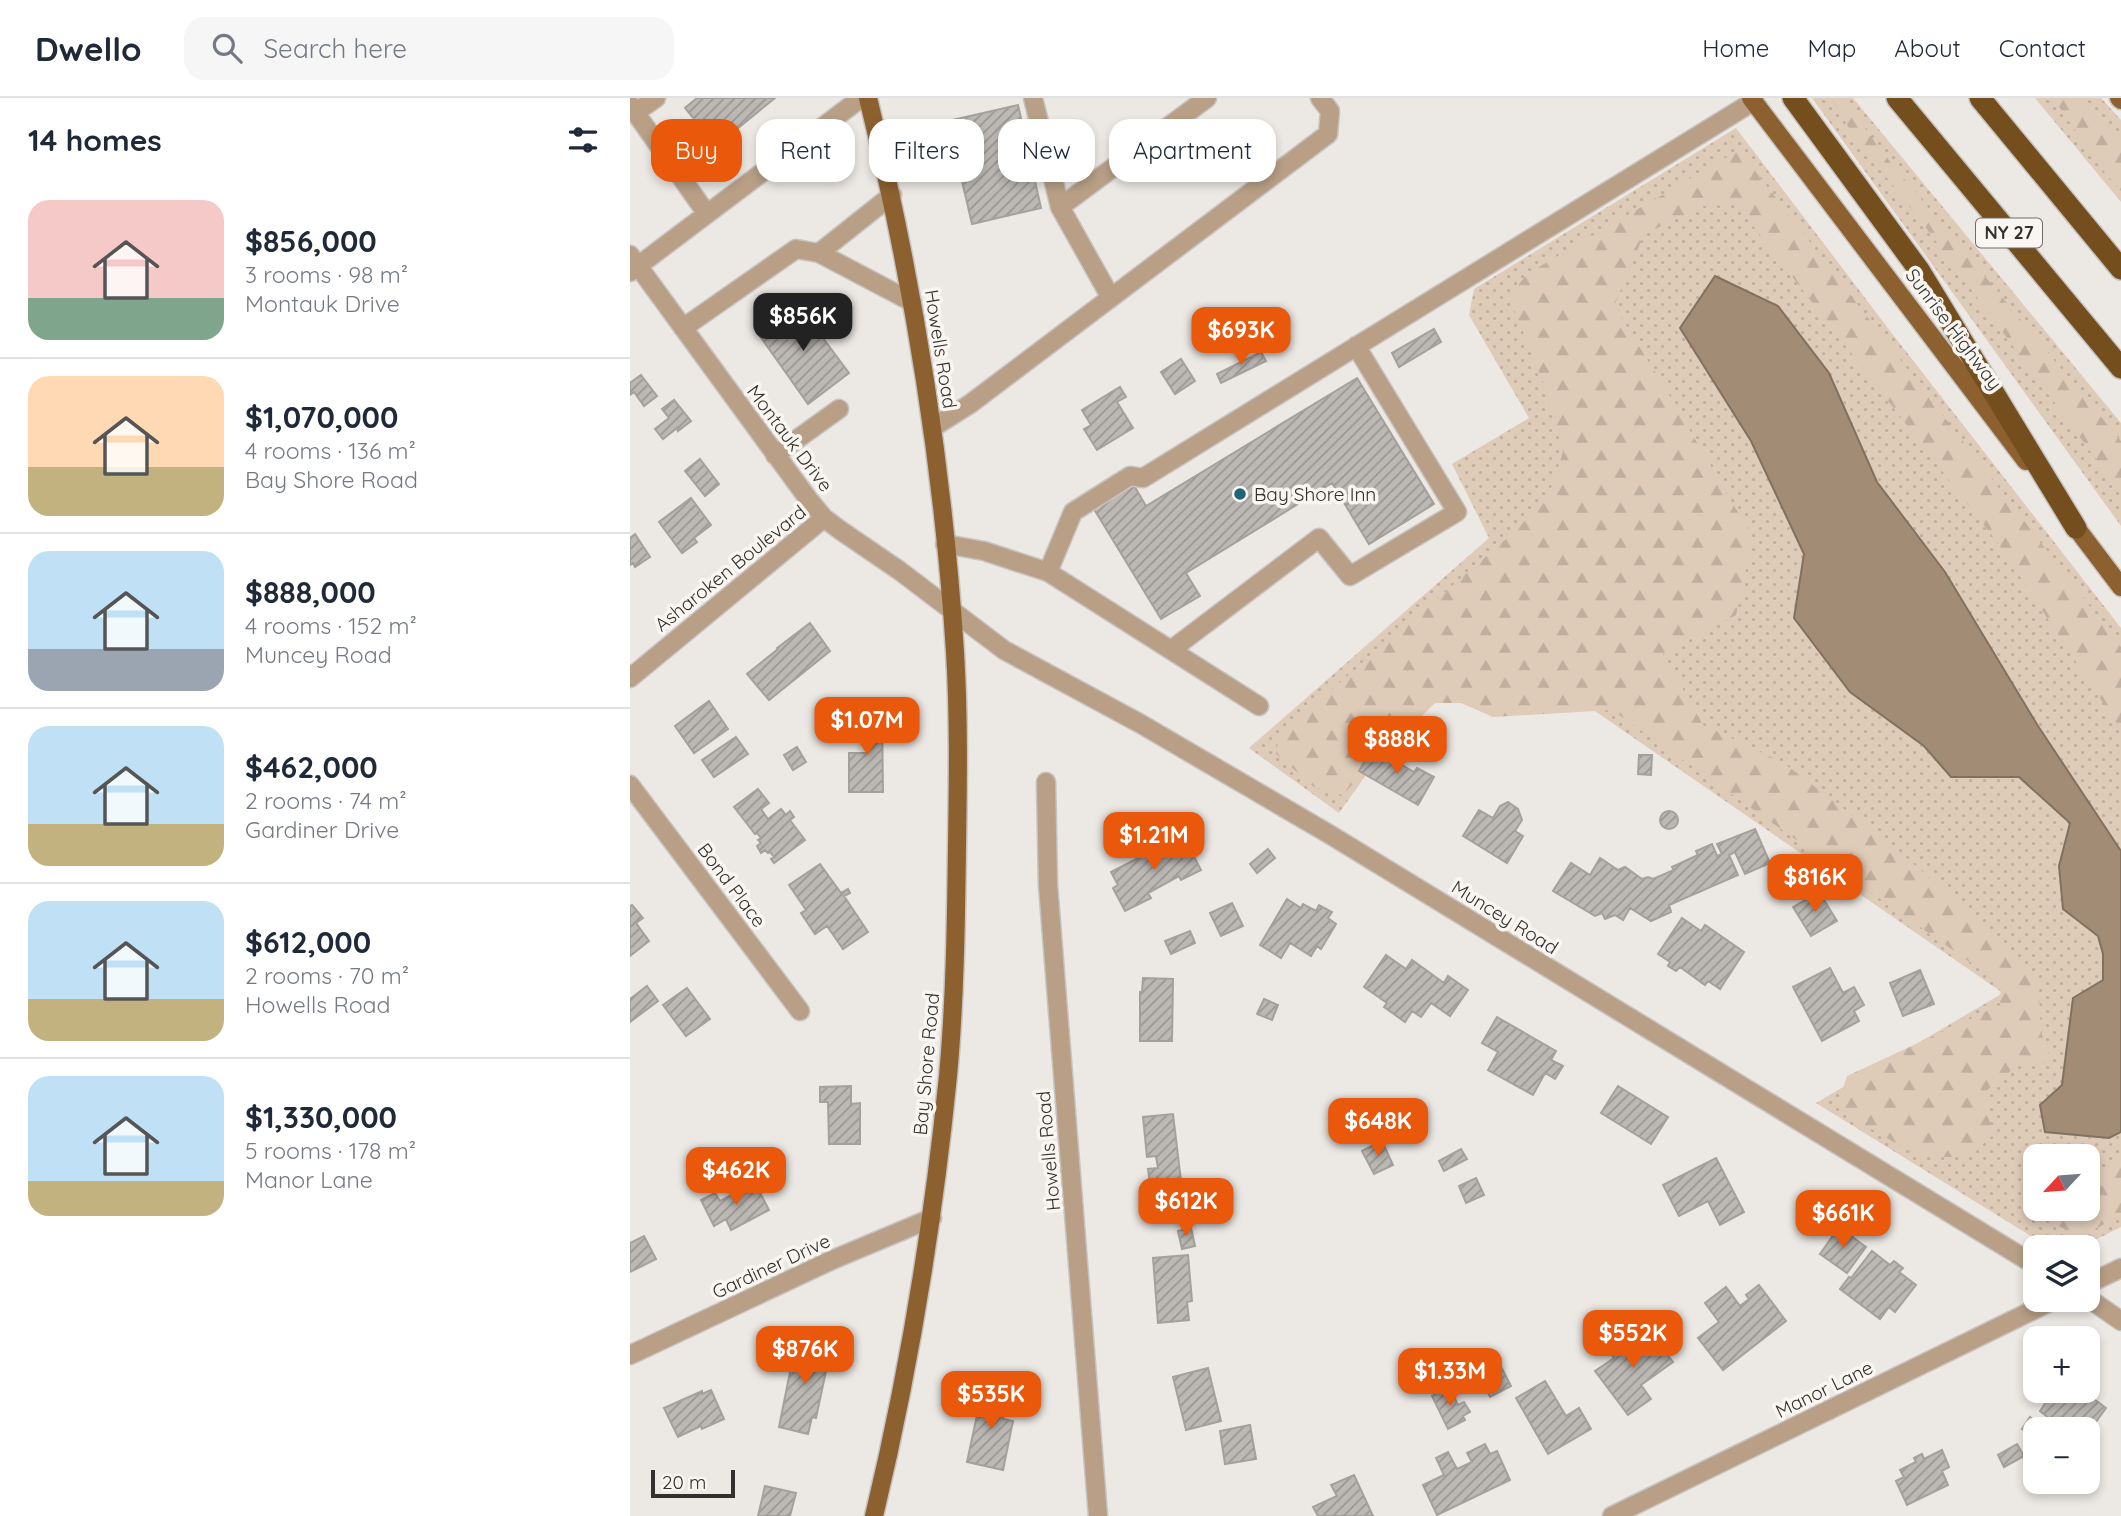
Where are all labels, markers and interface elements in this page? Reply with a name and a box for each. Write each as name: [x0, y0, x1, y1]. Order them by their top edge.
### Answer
search box: [184, 17, 674, 80]
text: Dwello: [35, 28, 142, 69]
icon: search: [208, 29, 246, 67]
text: Search here: [264, 32, 407, 65]
text: Home: [1702, 33, 1769, 63]
text: Map: [1807, 33, 1856, 63]
text: About: [1894, 33, 1961, 63]
text: Contact: [1999, 33, 2086, 63]
chip: Buy: [651, 119, 742, 182]
chip: Rent: [756, 119, 855, 182]
chip: Filters: [869, 119, 984, 182]
chip: New: [998, 119, 1095, 182]
chip: Apartment: [1109, 119, 1276, 182]
text: 14 homes: [28, 121, 162, 159]
icon: filters: [564, 121, 602, 159]
road number: NY 27: [1976, 218, 2042, 248]
text: $856,000: [245, 222, 377, 260]
icon: home: [84, 228, 168, 312]
text: 3 rooms · 98 m²: [245, 260, 408, 289]
street label: Sunrise Highway: [1901, 264, 2007, 394]
street label: Howells Road: [920, 288, 962, 410]
text: Montauk Drive: [245, 289, 400, 318]
pin: $856K: [754, 294, 852, 353]
text: $856K: [769, 301, 837, 330]
pin: $693K: [1192, 308, 1290, 367]
text: $693K: [1208, 315, 1274, 344]
street label: Montauk Drive: [742, 380, 838, 496]
text: $1,070,000: [245, 398, 398, 436]
icon: home: [84, 404, 168, 488]
text: 4 rooms · 136 m²: [245, 436, 416, 465]
text: Bay Shore Road: [245, 465, 418, 494]
place label: Bay Shore Inn: [1254, 482, 1376, 506]
marker: Bay Shore Inn: [1232, 486, 1248, 502]
street label: Asharoken Boulevard: [649, 500, 811, 636]
text: $888,000: [245, 573, 376, 611]
icon: home: [84, 579, 168, 663]
text: 4 rooms · 152 m²: [245, 611, 417, 640]
text: Muncey Road: [245, 640, 392, 669]
pin: $1.07M: [810, 698, 924, 757]
text: $1.07M: [830, 705, 904, 734]
pin: $888K: [1348, 716, 1446, 776]
text: $888K: [1364, 724, 1430, 753]
text: $462,000: [245, 748, 378, 786]
icon: home: [84, 754, 168, 838]
text: 2 rooms · 74 m²: [245, 786, 407, 815]
pin: $1.21M: [1097, 812, 1211, 872]
text: Gardiner Drive: [245, 815, 399, 844]
text: $1.21M: [1119, 820, 1189, 849]
street label: Bond Place: [693, 838, 771, 932]
pin: $816K: [1766, 854, 1864, 914]
text: $816K: [1783, 862, 1847, 891]
street label: Muncey Road: [1447, 875, 1563, 959]
text: $612,000: [245, 923, 371, 961]
icon: home: [84, 929, 168, 1013]
text: 2 rooms · 70 m²: [245, 961, 409, 990]
text: Howells Road: [245, 990, 390, 1019]
street label: Bay Shore Road: [908, 992, 944, 1136]
street label: Howells Road: [1031, 1090, 1065, 1212]
text: $1,330,000: [245, 1098, 397, 1136]
pin: $648K: [1329, 1098, 1427, 1158]
icon: home: [84, 1104, 168, 1188]
text: $648K: [1344, 1106, 1412, 1135]
text: 5 rooms · 178 m²: [245, 1136, 416, 1165]
north arrow: [2023, 1144, 2100, 1222]
map controls: [2023, 1144, 2100, 1494]
pin: $462K: [687, 1148, 785, 1207]
text: $462K: [702, 1155, 770, 1184]
text: Manor Lane: [245, 1165, 373, 1194]
pin: $612K: [1137, 1178, 1235, 1238]
text: $612K: [1154, 1186, 1218, 1215]
pin: $661K: [1794, 1190, 1892, 1250]
text: $661K: [1812, 1198, 1874, 1227]
street label: Gardiner Drive: [708, 1228, 834, 1304]
button: layers: [2023, 1235, 2100, 1312]
pin: $552K: [1584, 1310, 1682, 1370]
text: $552K: [1599, 1318, 1667, 1347]
pin: $876K: [756, 1326, 854, 1386]
button: +: [2023, 1326, 2100, 1403]
text: $876K: [772, 1334, 838, 1363]
pin: $1.33M: [1393, 1348, 1507, 1408]
street label: Manor Lane: [1771, 1355, 1877, 1423]
text: $1.33M: [1414, 1356, 1486, 1385]
pin: $535K: [942, 1372, 1040, 1431]
text: $535K: [957, 1379, 1025, 1408]
button: −: [2023, 1417, 2100, 1494]
scale bar: [651, 1467, 735, 1499]
text: 20 m: [662, 1470, 706, 1494]

